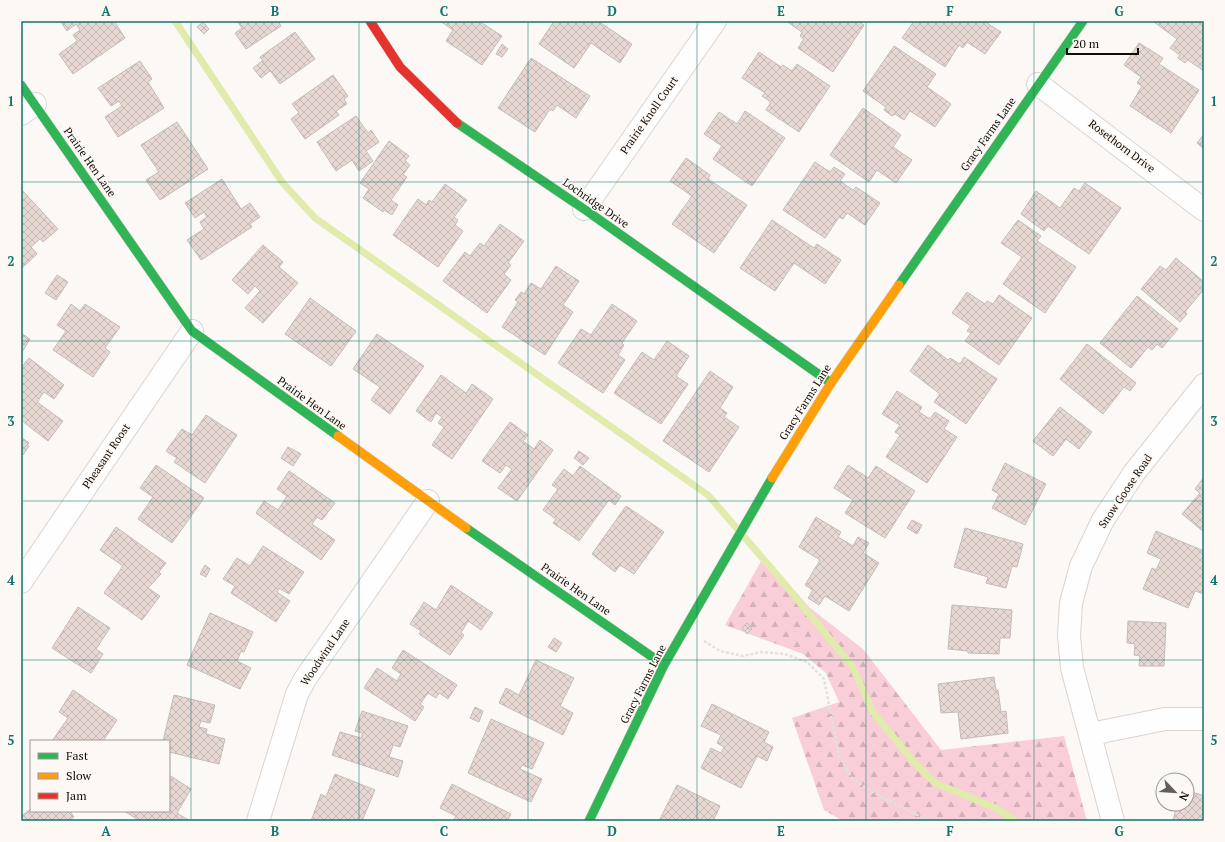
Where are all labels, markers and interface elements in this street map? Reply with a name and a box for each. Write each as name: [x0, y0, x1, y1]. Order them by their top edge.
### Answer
text: A: [101, 2, 111, 20]
text: B: [271, 2, 279, 20]
text: C: [440, 2, 448, 20]
text: D: [607, 2, 617, 20]
text: E: [777, 2, 785, 20]
text: F: [946, 2, 954, 20]
text: G: [1114, 2, 1124, 20]
scale bar: [1067, 30, 1138, 56]
text: 20 m: [1073, 36, 1100, 51]
street label: Prairie Knoll Court: [617, 73, 681, 157]
text: 1: [7, 92, 15, 110]
text: 1: [1210, 92, 1218, 110]
street label: Gracy Farms Lane: [957, 94, 1019, 174]
street label: Rosethorn Drive: [1086, 116, 1158, 176]
street label: Prairie Hen Lane: [61, 124, 119, 200]
street label: Lochridge Drive: [560, 175, 632, 231]
text: 2: [7, 252, 15, 270]
text: 2: [1210, 252, 1218, 270]
street label: Gracy Farms Lane: [776, 361, 834, 443]
street label: Prairie Hen Lane: [275, 373, 350, 433]
text: 3: [7, 412, 15, 430]
text: 3: [1210, 412, 1218, 430]
street label: Pheasant Roost: [79, 421, 133, 491]
street label: Snow Goose Road: [1095, 451, 1155, 531]
street label: Prairie Hen Lane: [538, 560, 614, 618]
text: 4: [7, 571, 15, 589]
text: 4: [1210, 571, 1218, 589]
street label: Woodwind Lane: [297, 615, 353, 688]
street label: Gracy Farms Lane: [617, 642, 669, 726]
text: 5: [7, 731, 15, 749]
text: 5: [1210, 731, 1218, 749]
legend: [30, 740, 170, 812]
text: Fast: [66, 748, 89, 763]
text: Slow: [66, 768, 92, 783]
north arrow: [1155, 772, 1195, 812]
text: Jam: [66, 788, 87, 803]
text: N: [1176, 789, 1192, 804]
text: A: [101, 822, 111, 840]
text: B: [271, 822, 279, 840]
text: C: [440, 822, 448, 840]
text: D: [607, 822, 617, 840]
text: E: [777, 822, 785, 840]
text: F: [946, 822, 954, 840]
text: G: [1114, 822, 1124, 840]

